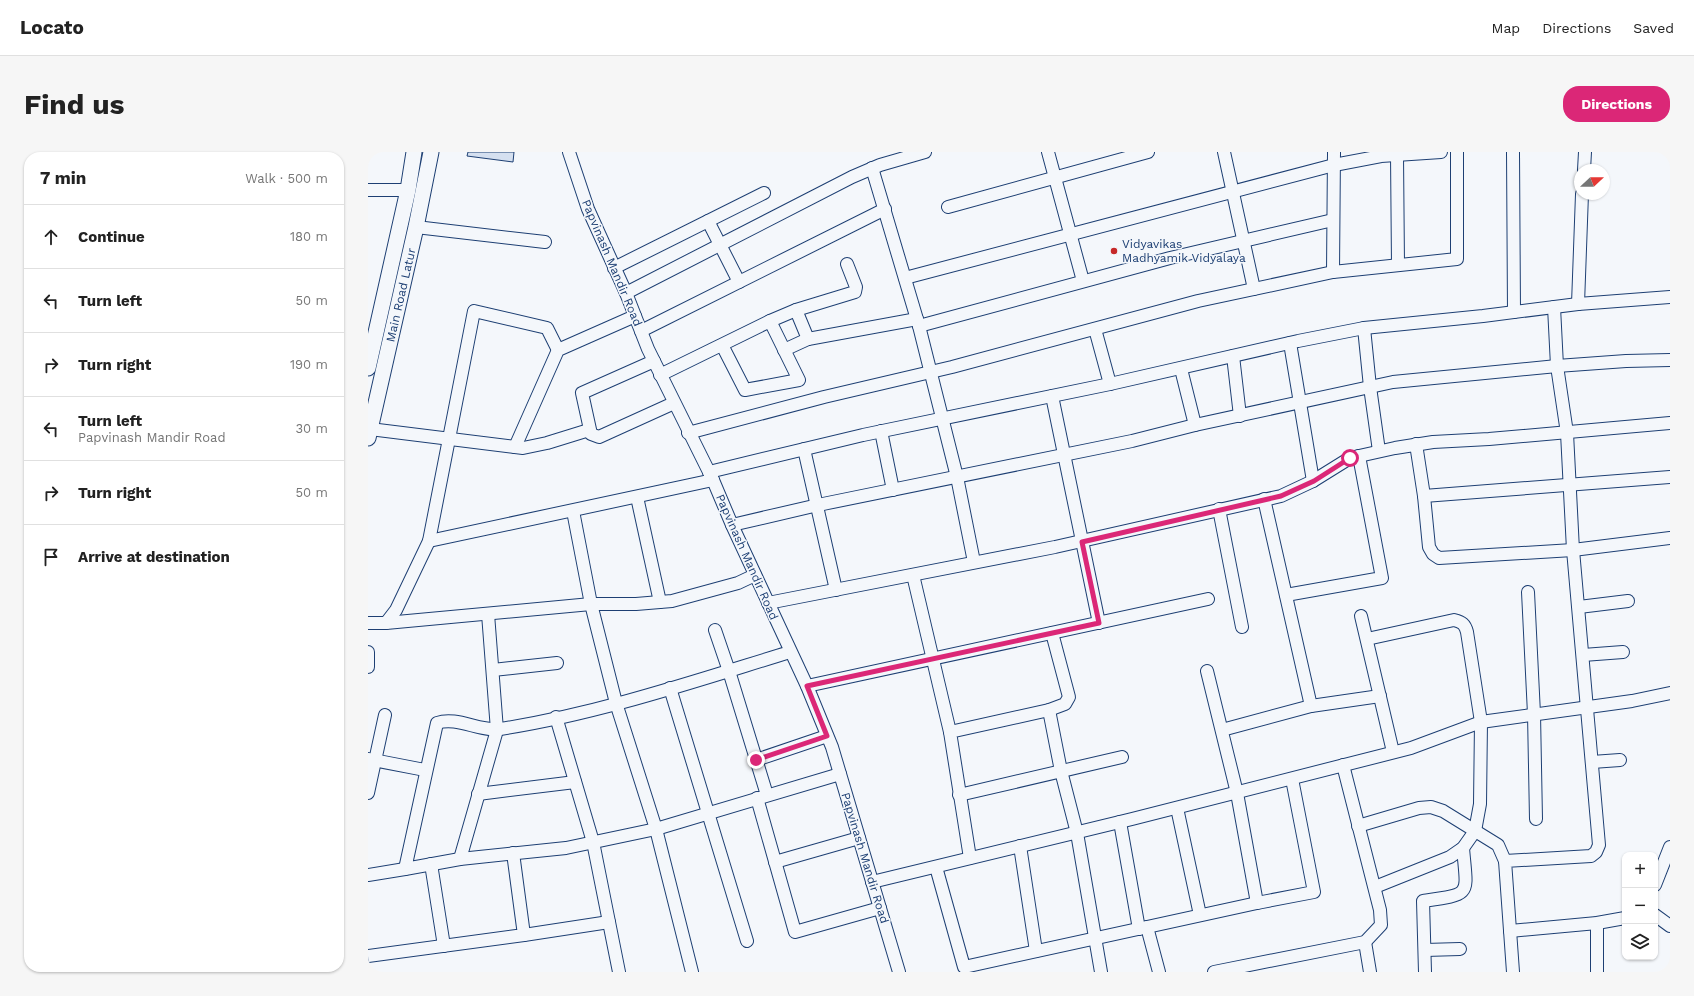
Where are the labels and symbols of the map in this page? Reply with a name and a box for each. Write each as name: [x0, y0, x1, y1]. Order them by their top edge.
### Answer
north arrow: [1574, 164, 1610, 200]
street label: Papvinash Mandir Road: [579, 198, 645, 328]
place label: Vidyavikas Madhyamik Vidyalaya: [1122, 237, 1246, 265]
street label: Main Road Latur: [383, 246, 419, 343]
marker: Vidyavikas Madhyamik Vidyalaya: [1109, 246, 1119, 256]
route start: [1341, 449, 1359, 467]
street label: Papvinash Mandir Road: [713, 492, 781, 622]
route end: [747, 751, 765, 769]
street label: Papvinash Mandir Road: [838, 791, 892, 925]

